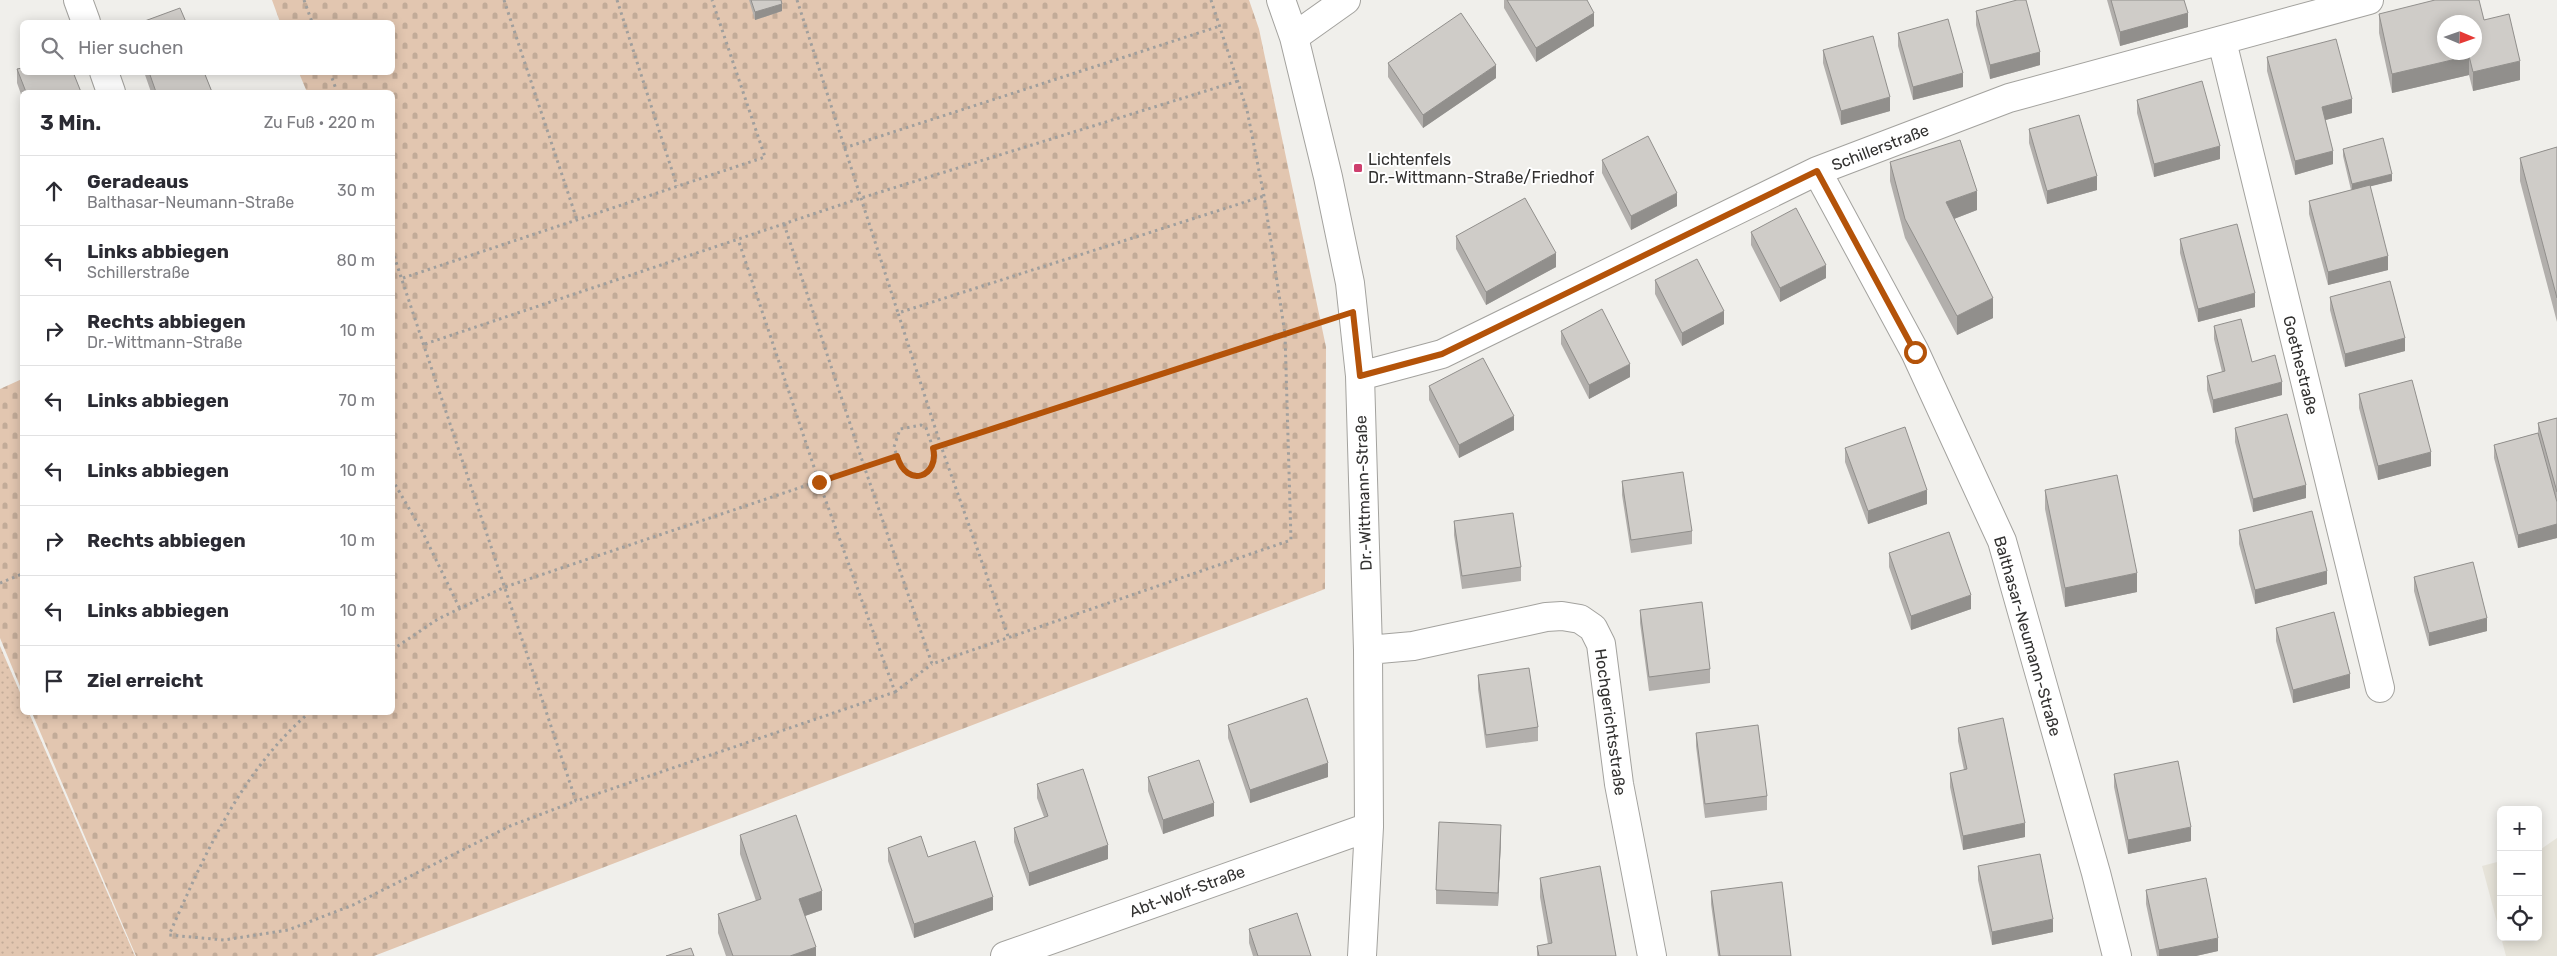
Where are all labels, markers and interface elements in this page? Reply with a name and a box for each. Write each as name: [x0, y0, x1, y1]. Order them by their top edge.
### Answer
north arrow: [2437, 15, 2482, 60]
search box: [20, 20, 395, 75]
icon: search: [38, 34, 66, 62]
text: Hier suchen: [78, 36, 184, 59]
text: 3 Min.: [40, 110, 101, 135]
text: Zu Fuß · 220 m: [264, 113, 375, 132]
street label: Schillerstraße: [1829, 120, 1932, 175]
place label: Lichtenfels Dr.-Wittmann-Straße/Friedhof: [1368, 150, 1595, 187]
marker: Lichtenfels Dr.-Wittmann-Straße/Friedhof: [1352, 162, 1364, 174]
text: Geradeaus: [87, 170, 189, 193]
icon: ahead: [40, 177, 68, 205]
text: 30 m: [337, 181, 375, 200]
text: Balthasar-Neumann-Straße: [87, 193, 294, 212]
text: Links abbiegen: [87, 240, 229, 263]
icon: left: [40, 247, 68, 275]
text: 80 m: [337, 251, 375, 270]
text: Schillerstraße: [87, 263, 190, 282]
text: Rechts abbiegen: [87, 310, 246, 333]
street label: Goethestraße: [2279, 314, 2322, 417]
icon: right: [40, 317, 68, 345]
text: 10 m: [340, 321, 375, 340]
text: Dr.-Wittmann-Straße: [87, 333, 242, 352]
route start: [1904, 341, 1927, 364]
icon: left: [40, 387, 68, 415]
text: Links abbiegen: [87, 389, 229, 412]
text: 70 m: [338, 391, 375, 410]
street label: Dr.-Wittmann-Straße: [1351, 415, 1376, 571]
icon: left: [40, 457, 68, 485]
text: Links abbiegen: [87, 459, 229, 482]
text: 10 m: [340, 461, 375, 480]
route end: [808, 471, 831, 494]
icon: right: [40, 527, 68, 555]
text: Rechts abbiegen: [87, 529, 246, 552]
text: 10 m: [340, 531, 375, 550]
street label: Balthasar-Neumann-Straße: [1990, 534, 2065, 738]
icon: left: [40, 597, 68, 625]
text: Links abbiegen: [87, 599, 229, 622]
text: 10 m: [340, 601, 375, 620]
street label: Hochgerichtsstraße: [1591, 647, 1630, 797]
icon: arrive: [40, 667, 68, 695]
text: Ziel erreicht: [87, 669, 203, 692]
map controls: [2497, 806, 2542, 941]
button: +: [2497, 806, 2542, 851]
button: −: [2497, 851, 2542, 896]
street label: Abt-Wolf-Straße: [1127, 862, 1248, 921]
button: locate: [2497, 896, 2542, 941]

